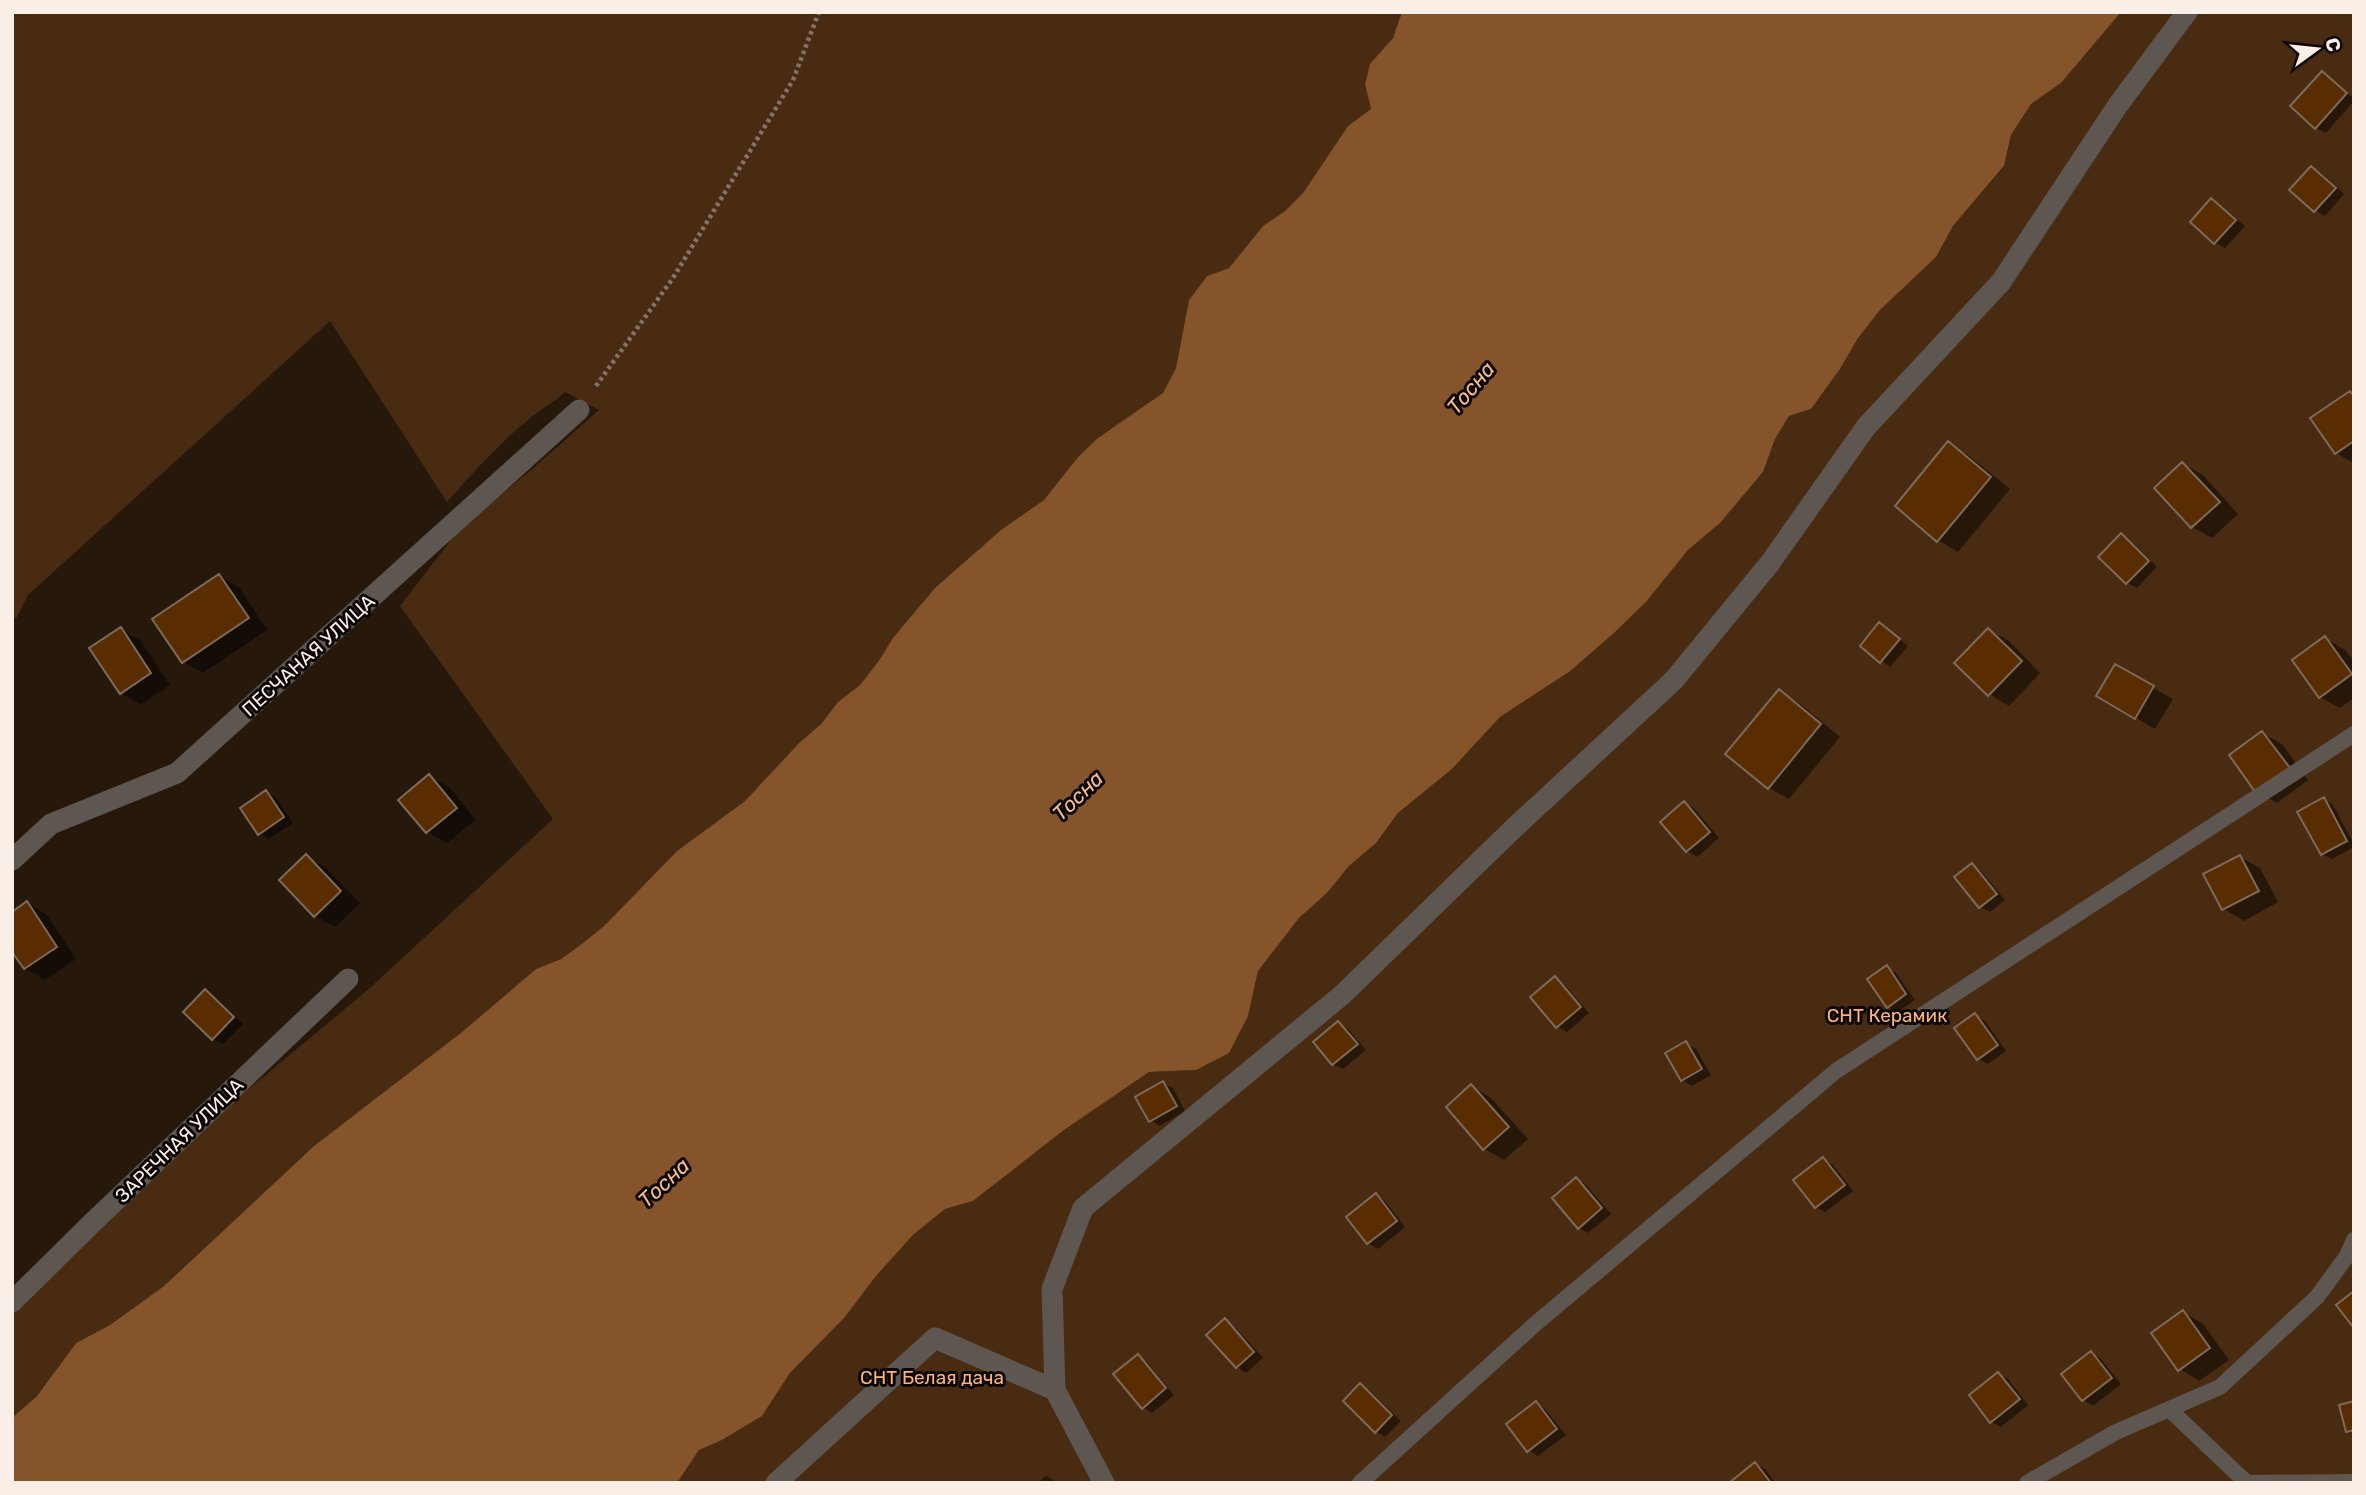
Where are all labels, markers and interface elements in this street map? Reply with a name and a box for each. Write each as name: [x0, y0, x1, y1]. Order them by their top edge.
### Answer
north arrow: [2282, 14, 2352, 84]
text: С: [2320, 35, 2346, 54]
water label: Тосна: [1442, 356, 1500, 419]
street label: ПЕСЧАНАЯ УЛИЦА: [237, 589, 380, 721]
water label: Тосна: [1047, 766, 1108, 826]
park label: СНТ Керамик: [1827, 1004, 1947, 1027]
street label: ЗАРЕЧНАЯ УЛИЦА: [111, 1073, 248, 1207]
water label: Тосна: [633, 1153, 694, 1212]
park label: СНТ Белая дача: [860, 1366, 1004, 1389]

